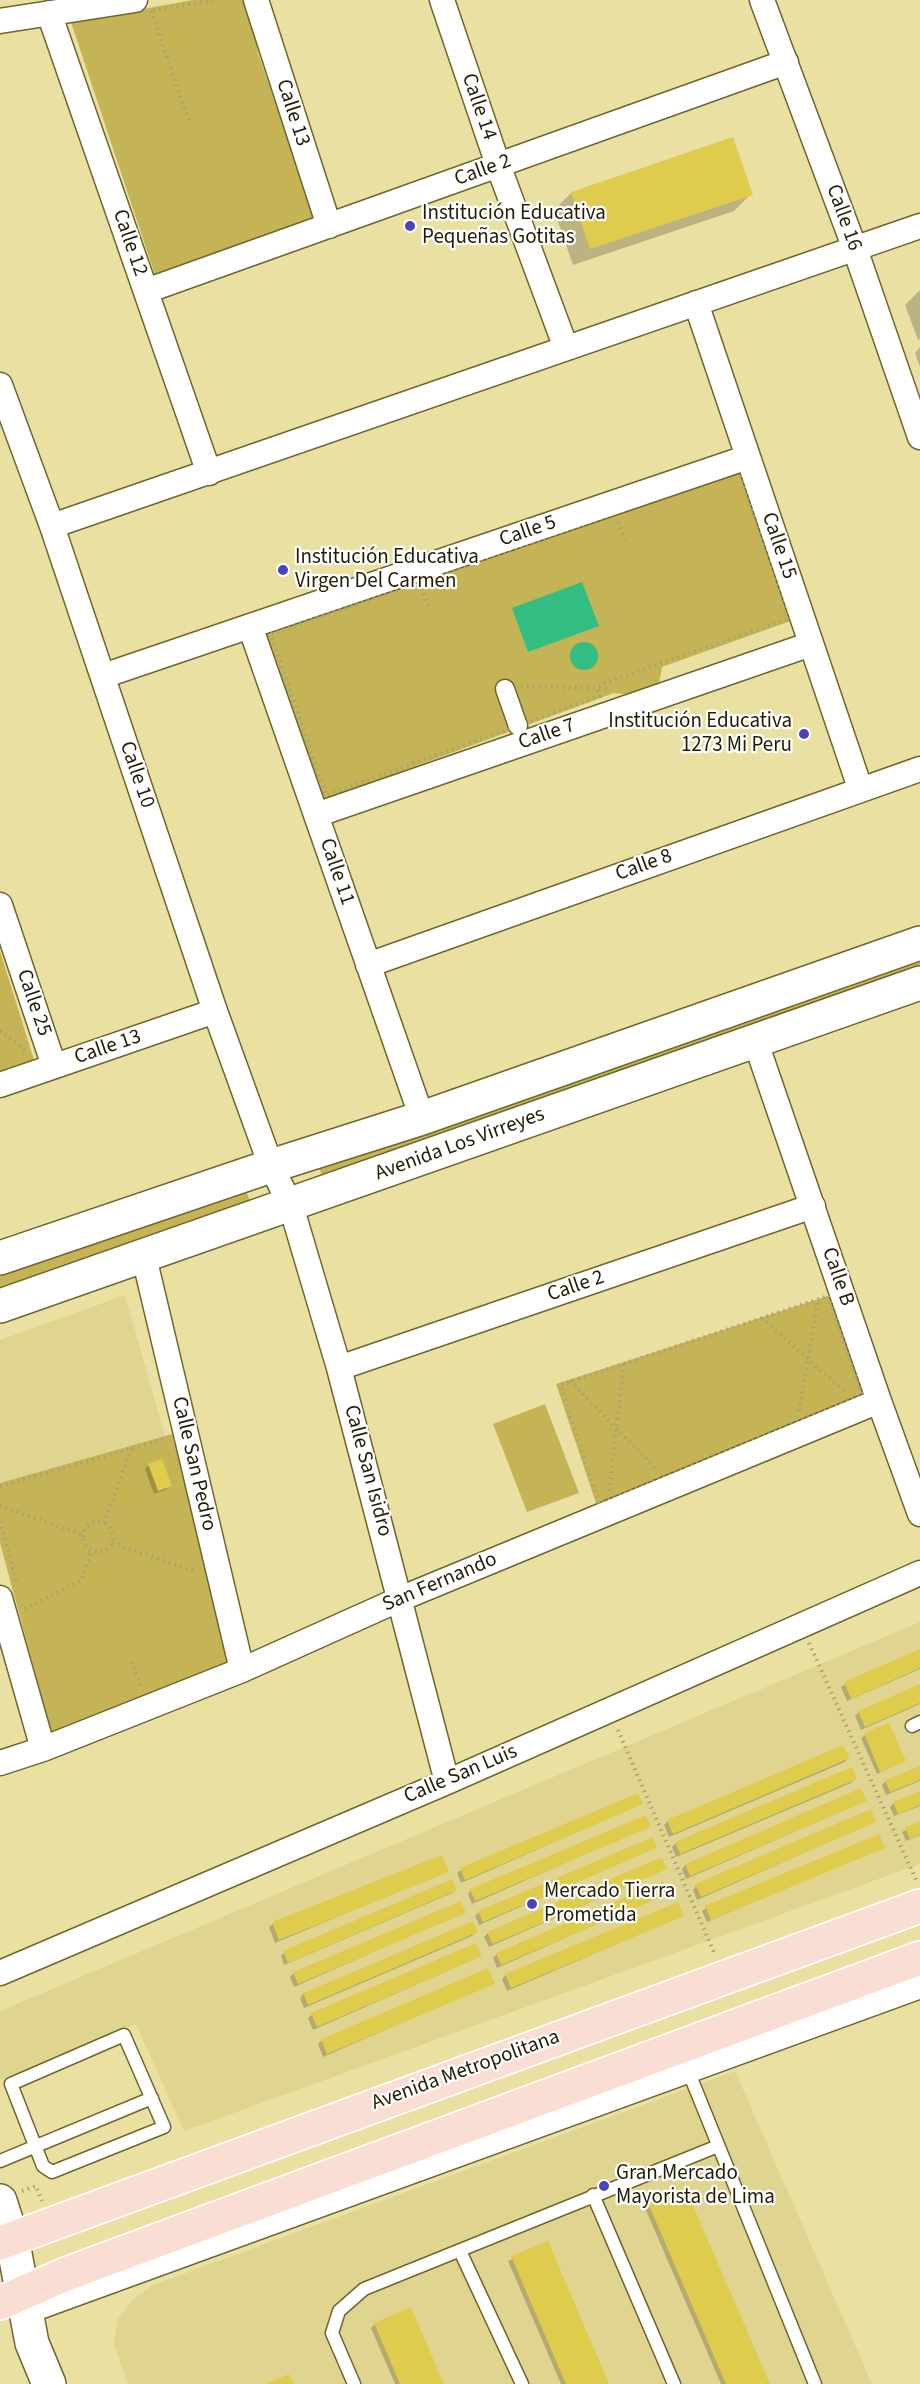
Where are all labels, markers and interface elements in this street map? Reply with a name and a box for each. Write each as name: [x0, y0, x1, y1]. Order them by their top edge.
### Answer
street label: Calle 14: [455, 70, 501, 144]
street label: Calle 13: [269, 76, 315, 150]
street label: Calle 2: [451, 149, 515, 193]
street label: Calle 16: [819, 181, 867, 255]
place label: Institución Educativa Pequeñas Gotitas: [422, 201, 606, 251]
street label: Calle 12: [106, 206, 152, 280]
marker: Institución Educativa Pequeñas Gotitas: [403, 219, 417, 233]
street label: Calle 15: [755, 509, 801, 583]
street label: Calle 5: [496, 511, 560, 553]
place label: Institución Educativa Virgen Del Carmen: [295, 545, 479, 595]
marker: Institución Educativa Virgen Del Carmen: [276, 563, 290, 577]
place label: Institución Educativa 1273 Mi Peru: [608, 709, 792, 759]
street label: Calle 7: [515, 714, 579, 756]
marker: Institución Educativa 1273 Mi Peru: [797, 727, 811, 741]
street label: Calle 10: [113, 738, 159, 812]
street label: Calle 11: [313, 835, 359, 909]
street label: Calle 8: [612, 844, 676, 888]
street label: Calle 25: [10, 966, 56, 1040]
street label: Calle 13: [71, 1025, 145, 1071]
street label: Avenida Los Virreyes: [372, 1103, 548, 1187]
street label: Calle B: [815, 1244, 859, 1310]
street label: Calle 2: [544, 1266, 608, 1308]
street label: Calle San Pedro: [165, 1394, 221, 1534]
street label: Calle San Isidro: [337, 1403, 397, 1539]
street label: San Fernando: [379, 1548, 501, 1618]
street label: Calle San Luis: [400, 1740, 522, 1810]
place label: Mercado Tierra Prometida: [544, 1879, 675, 1929]
marker: Mercado Tierra Prometida: [525, 1897, 539, 1911]
street label: Avenida Metropolitana: [368, 2025, 564, 2117]
place label: Gran Mercado Mayorista de Lima: [616, 2161, 775, 2211]
marker: Gran Mercado Mayorista de Lima: [597, 2179, 611, 2193]

